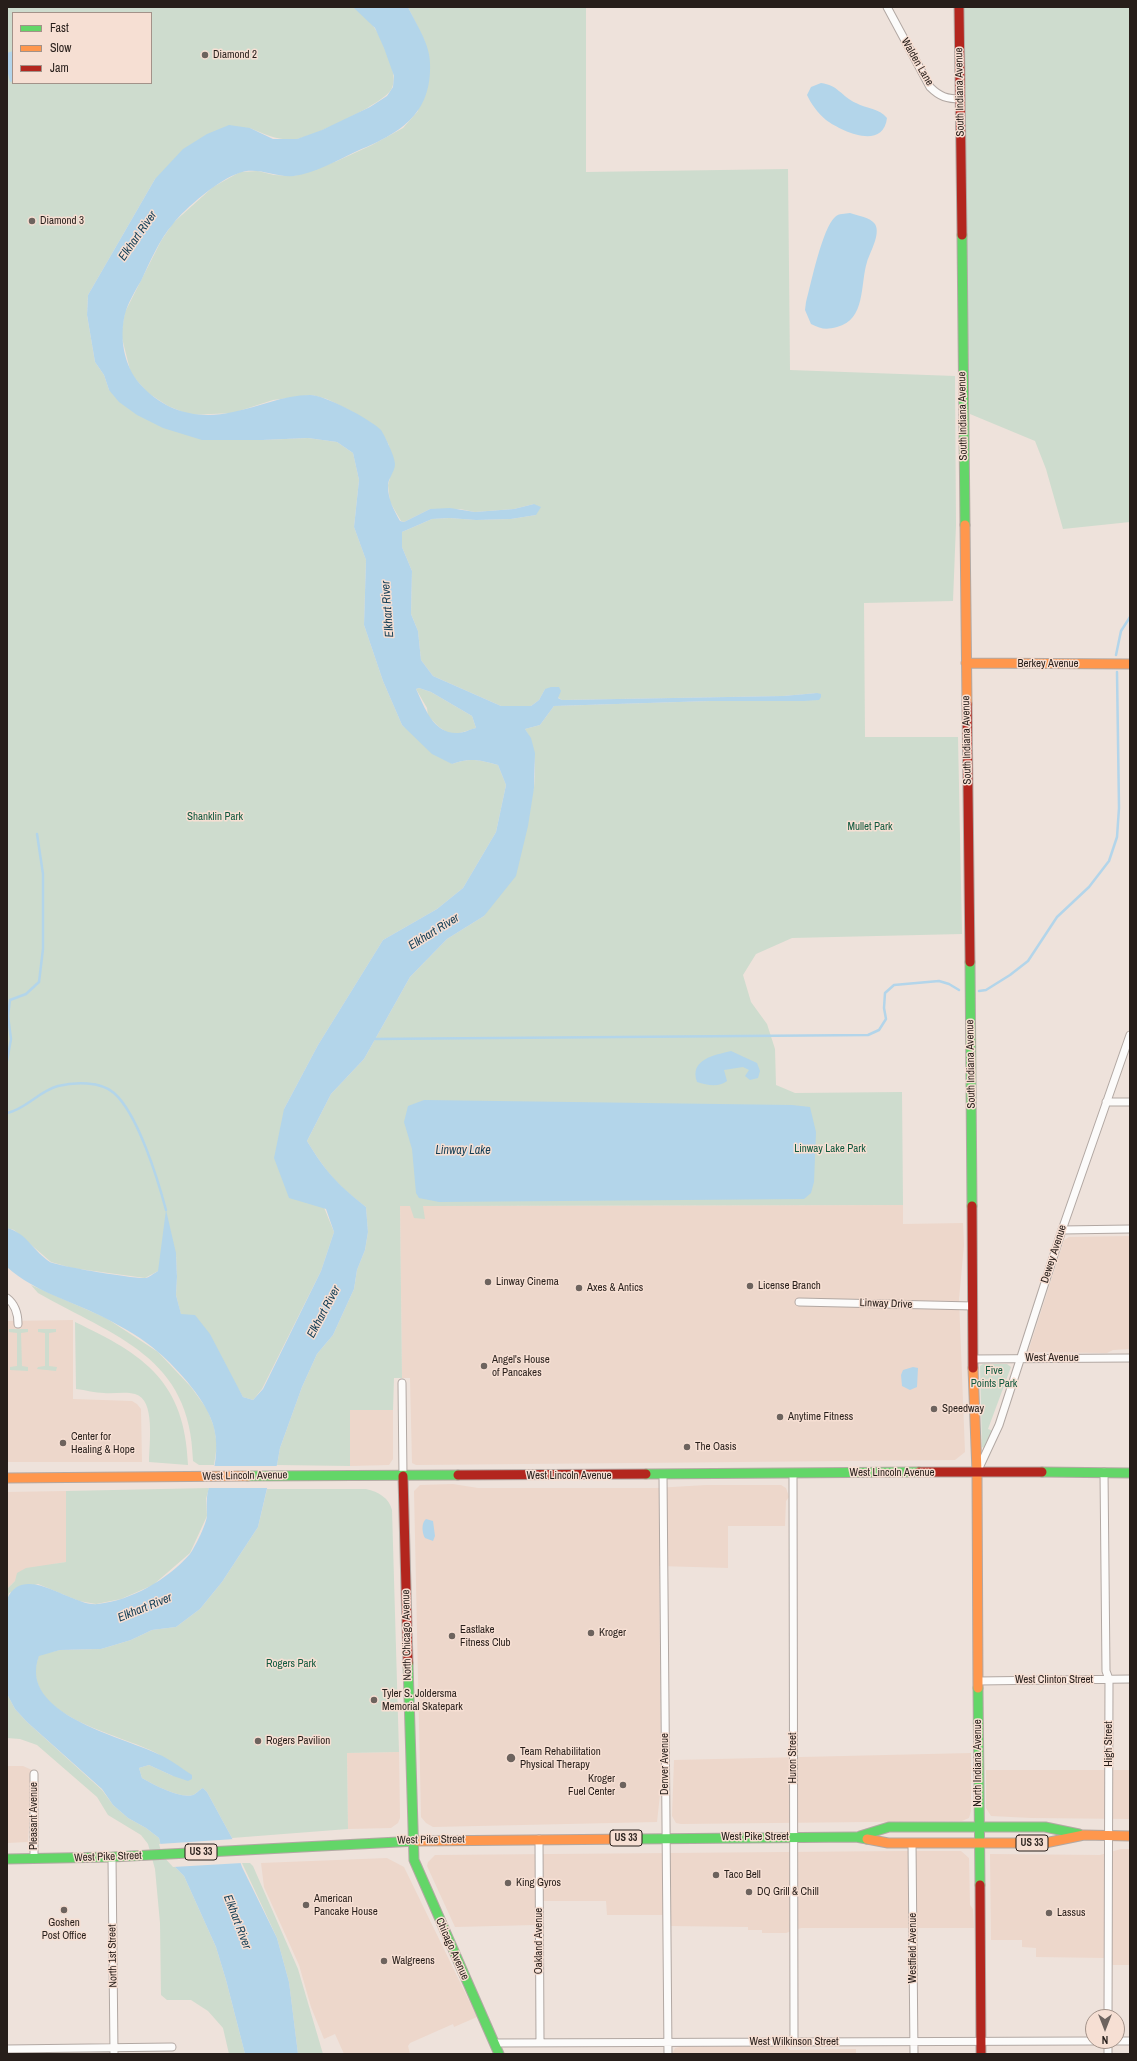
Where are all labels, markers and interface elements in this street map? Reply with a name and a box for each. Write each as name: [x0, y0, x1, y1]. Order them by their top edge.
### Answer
legend: [12, 12, 152, 84]
text: Fast: [50, 20, 69, 36]
street label: Walden Lane: [898, 36, 936, 88]
text: Slow: [50, 40, 71, 56]
street label: South Indiana Avenue: [953, 47, 967, 137]
place label: Diamond 2: [213, 48, 257, 62]
marker: Diamond 2: [200, 50, 210, 60]
text: Jam: [50, 60, 69, 76]
water label: Elkhart River: [116, 209, 160, 263]
place label: Diamond 3: [40, 214, 84, 228]
marker: Diamond 3: [27, 216, 37, 226]
street label: South Indiana Avenue: [956, 371, 970, 461]
water label: Elkhart River: [379, 580, 397, 638]
street label: Berkey Avenue: [1017, 657, 1079, 671]
street label: South Indiana Avenue: [960, 695, 974, 785]
park label: Shanklin Park: [187, 810, 243, 824]
park label: Mullet Park: [847, 820, 893, 834]
water label: Elkhart River: [406, 911, 462, 953]
street label: South Indiana Avenue: [964, 1019, 978, 1109]
park label: Linway Lake Park: [794, 1142, 866, 1156]
water label: Linway Lake: [435, 1144, 491, 1158]
street label: Dewey Avenue: [1038, 1223, 1070, 1285]
place label: Linway Cinema: [496, 1275, 559, 1289]
marker: Linway Cinema: [483, 1277, 493, 1287]
place label: License Branch: [758, 1279, 821, 1293]
place label: Axes & Antics: [587, 1281, 643, 1295]
marker: License Branch: [745, 1281, 755, 1291]
marker: Axes & Antics: [574, 1283, 584, 1293]
water label: Elkhart River: [304, 1284, 344, 1340]
street label: Linway Drive: [859, 1296, 913, 1312]
street label: West Avenue: [1025, 1351, 1079, 1365]
place label: Angel's House of Pancakes: [492, 1353, 550, 1379]
marker: Angel's House of Pancakes: [479, 1361, 489, 1371]
park label: Five Points Park: [971, 1364, 1017, 1390]
place label: Speedway: [942, 1402, 984, 1416]
marker: Speedway: [929, 1404, 939, 1414]
place label: Anytime Fitness: [788, 1410, 853, 1424]
marker: Anytime Fitness: [775, 1412, 785, 1422]
place label: Center for Healing & Hope: [71, 1430, 135, 1456]
marker: Center for Healing & Hope: [58, 1438, 68, 1448]
place label: The Oasis: [695, 1440, 737, 1454]
marker: The Oasis: [682, 1442, 692, 1452]
street label: West Lincoln Avenue: [850, 1466, 934, 1480]
street label: West Lincoln Avenue: [202, 1469, 288, 1483]
street label: West Lincoln Avenue: [527, 1469, 611, 1483]
street label: North Chicago Avenue: [400, 1589, 414, 1681]
water label: Elkhart River: [116, 1591, 174, 1625]
place label: Eastlake Fitness Club: [460, 1623, 511, 1649]
place label: Kroger: [599, 1626, 626, 1640]
marker: Kroger: [586, 1628, 596, 1638]
marker: Eastlake Fitness Club: [447, 1631, 457, 1641]
park label: Rogers Park: [266, 1657, 316, 1671]
street label: West Clinton Street: [1015, 1673, 1093, 1687]
place label: Tyler S. Joldersma Memorial Skatepark: [382, 1687, 463, 1713]
marker: Tyler S. Joldersma Memorial Skatepark: [369, 1695, 379, 1705]
street label: North Indiana Avenue: [971, 1719, 985, 1807]
street label: High Street: [1102, 1721, 1116, 1767]
street label: Huron Street: [786, 1732, 800, 1784]
street label: Denver Avenue: [658, 1733, 672, 1795]
place label: Rogers Pavilion: [266, 1734, 330, 1748]
marker: Rogers Pavilion: [253, 1736, 263, 1746]
place label: Team Rehabilitation Physical Therapy: [520, 1745, 601, 1771]
marker: Team Rehabilitation Physical Therapy: [505, 1752, 517, 1764]
place label: Kroger Fuel Center: [568, 1772, 615, 1798]
marker: Kroger Fuel Center: [618, 1780, 628, 1790]
street label: Pleasant Avenue: [27, 1782, 41, 1850]
road number: US 33: [610, 1830, 642, 1846]
street label: West Pike Street: [721, 1830, 789, 1844]
street label: West Pike Street: [397, 1833, 465, 1847]
road number: US 33: [1016, 1835, 1048, 1851]
road number: US 33: [185, 1844, 217, 1860]
street label: West Pike Street: [74, 1849, 142, 1865]
place label: Taco Bell: [724, 1868, 761, 1882]
marker: Taco Bell: [711, 1870, 721, 1880]
place label: King Gyros: [516, 1876, 561, 1890]
marker: King Gyros: [503, 1878, 513, 1888]
place label: DQ Grill & Chill: [757, 1885, 819, 1899]
marker: DQ Grill & Chill: [744, 1887, 754, 1897]
place label: American Pancake House: [314, 1892, 378, 1918]
water label: Elkhart River: [220, 1893, 254, 1951]
marker: American Pancake House: [301, 1900, 311, 1910]
marker: Goshen Post Office: [59, 1905, 69, 1915]
place label: Lassus: [1057, 1906, 1086, 1920]
street label: Oakland Avenue: [532, 1908, 546, 1974]
marker: Lassus: [1044, 1908, 1054, 1918]
street label: Westfield Avenue: [906, 1913, 920, 1983]
place label: Goshen Post Office: [42, 1916, 86, 1942]
street label: Chicago Avenue: [432, 1916, 472, 1982]
street label: North 1st Street: [106, 1924, 120, 1988]
place label: Walgreens: [392, 1954, 435, 1968]
marker: Walgreens: [379, 1956, 389, 1966]
north arrow: [1085, 2009, 1125, 2049]
text: N: [1102, 2033, 1108, 2047]
street label: West Wilkinson Street: [749, 2035, 839, 2049]

